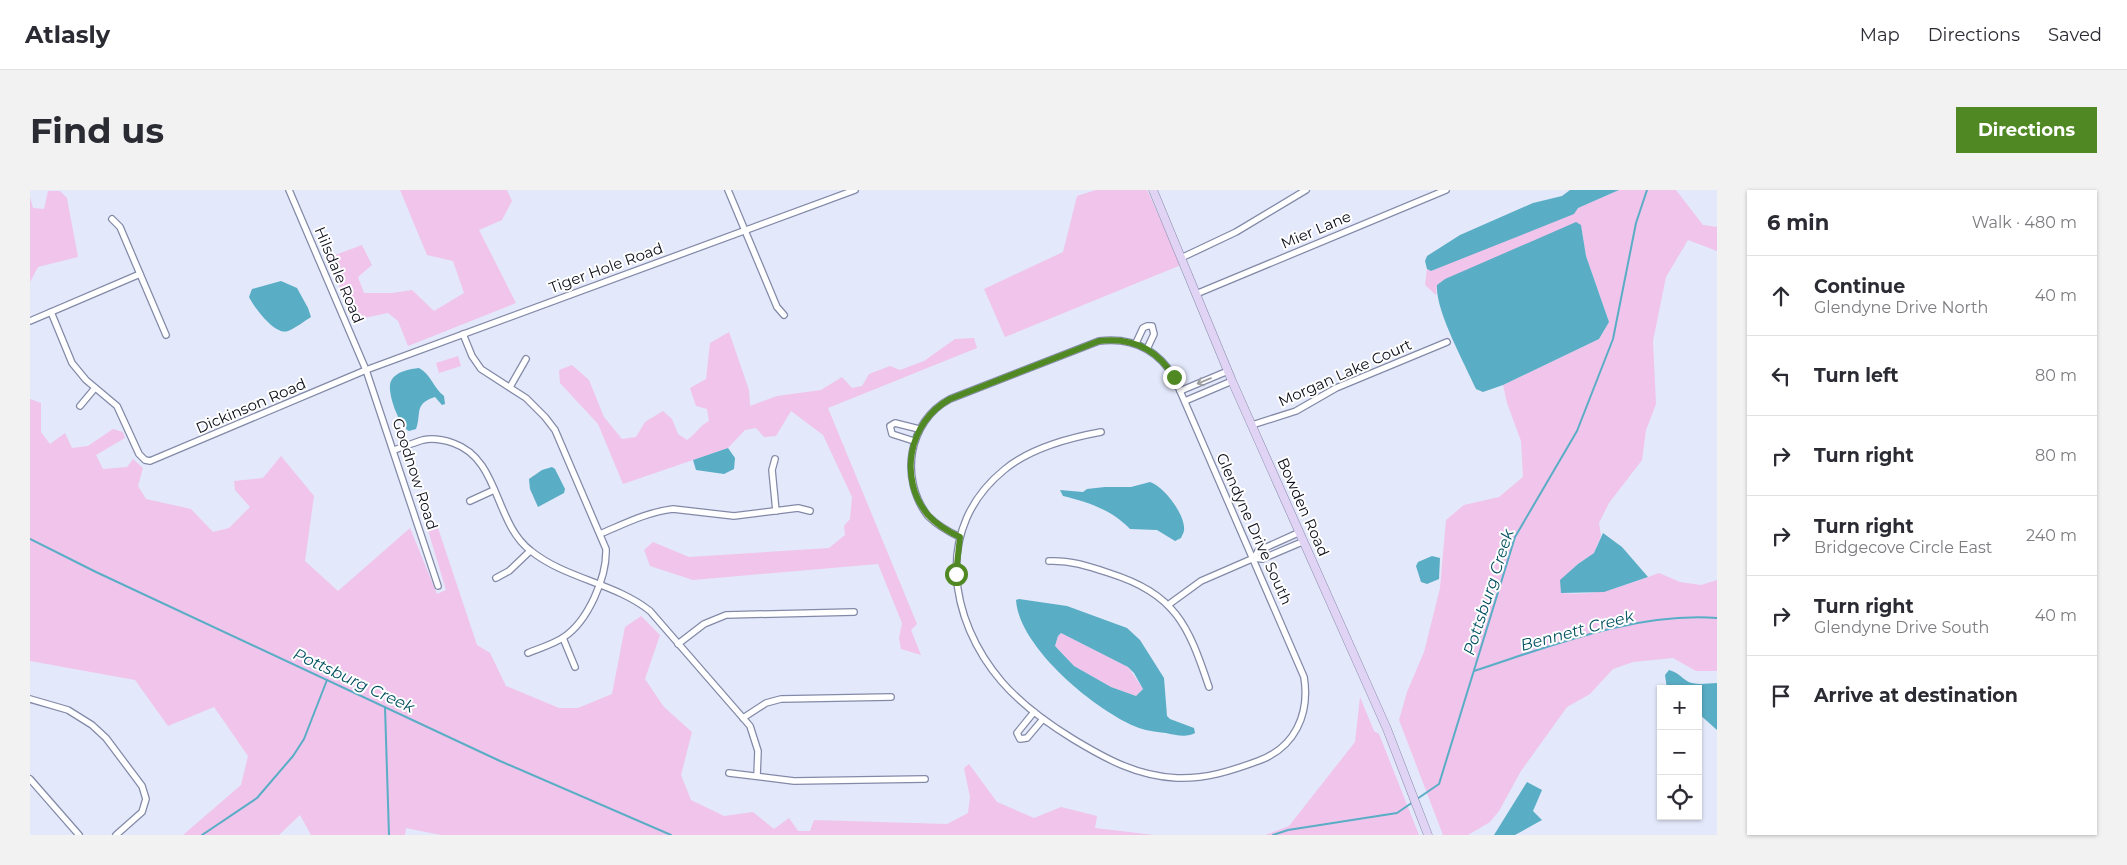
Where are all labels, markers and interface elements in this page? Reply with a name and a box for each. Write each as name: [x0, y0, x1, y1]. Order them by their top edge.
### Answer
text: Atlasly: [25, 20, 110, 49]
text: Map: [1860, 24, 1900, 46]
text: Directions: [1928, 24, 2020, 46]
text: Saved: [2048, 24, 2102, 46]
button: Directions: [1956, 107, 2097, 153]
text: Find us: [30, 109, 164, 152]
street label: Mier Lane: [1278, 206, 1354, 253]
text: 6 min: [1767, 210, 1829, 235]
text: Walk · 480 m: [1972, 213, 2077, 232]
street label: Hilsdale Road: [311, 224, 368, 326]
street label: Tiger Hole Road: [546, 238, 665, 297]
text: Continue: [1814, 275, 1905, 298]
icon: ahead: [1767, 282, 1795, 310]
text: 40 m: [2035, 286, 2077, 305]
text: Glendyne Drive North: [1814, 298, 1988, 317]
street label: Morgan Lake Court: [1275, 335, 1415, 411]
icon: left: [1767, 362, 1795, 390]
text: Turn left: [1814, 364, 1899, 387]
route end: [1163, 366, 1186, 389]
text: 80 m: [2035, 366, 2077, 385]
street label: Dickinson Road: [193, 374, 309, 437]
one-way arrow: [1197, 376, 1212, 386]
street label: Goodnow Road: [388, 416, 442, 532]
icon: right: [1767, 442, 1795, 470]
text: Turn right: [1814, 444, 1914, 467]
text: 80 m: [2035, 446, 2077, 465]
street label: Glendyne Drive South: [1212, 450, 1297, 608]
street label: Bowden Road: [1273, 455, 1334, 559]
text: Turn right: [1814, 515, 1914, 538]
icon: right: [1767, 522, 1795, 550]
water label: Pottsburg Creek: [1459, 525, 1518, 658]
text: 240 m: [2026, 526, 2077, 545]
text: Bridgecove Circle East: [1814, 538, 1992, 557]
route start: [945, 563, 968, 586]
text: Turn right: [1814, 595, 1914, 618]
icon: right: [1767, 602, 1795, 630]
water label: Bennett Creek: [1518, 606, 1637, 655]
text: 40 m: [2035, 606, 2077, 625]
text: Glendyne Drive South: [1814, 618, 1989, 637]
water label: Pottsburg Creek: [290, 644, 419, 717]
icon: arrive: [1767, 682, 1795, 710]
text: Arrive at destination: [1814, 684, 2018, 707]
map controls: [1657, 685, 1702, 820]
button: +: [1657, 685, 1702, 730]
button: −: [1657, 730, 1702, 775]
button: locate: [1657, 775, 1702, 820]

